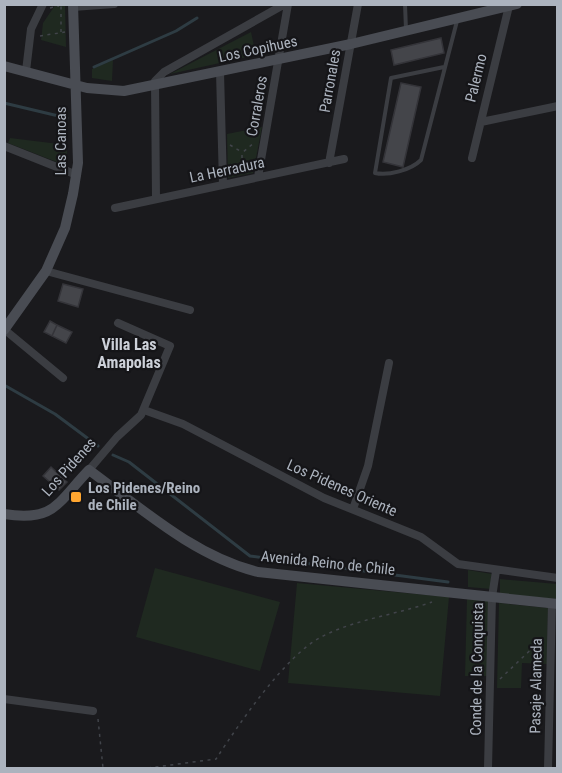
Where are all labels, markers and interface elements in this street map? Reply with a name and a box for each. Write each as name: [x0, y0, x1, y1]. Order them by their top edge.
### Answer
street label: Los Copihues: [217, 32, 299, 66]
street label: Parronales: [316, 48, 344, 114]
street label: Palermo: [461, 52, 491, 104]
street label: Corraleros: [243, 74, 271, 138]
street label: Las Canoas: [52, 106, 70, 176]
street label: La Herradura: [188, 153, 266, 187]
district label: Villa Las Amapolas: [97, 335, 161, 372]
street label: Los Pidenes: [38, 434, 100, 500]
street label: Los Pidenes Oriente: [284, 456, 400, 520]
place label: Los Pidenes/Reino de Chile: [88, 479, 200, 514]
marker: Los Pidenes/Reino de Chile: [69, 490, 83, 504]
street label: Avenida Reino de Chile: [260, 547, 396, 579]
street label: Conde de la Conquista: [467, 602, 487, 736]
street label: Pasaje Alameda: [526, 638, 546, 734]

